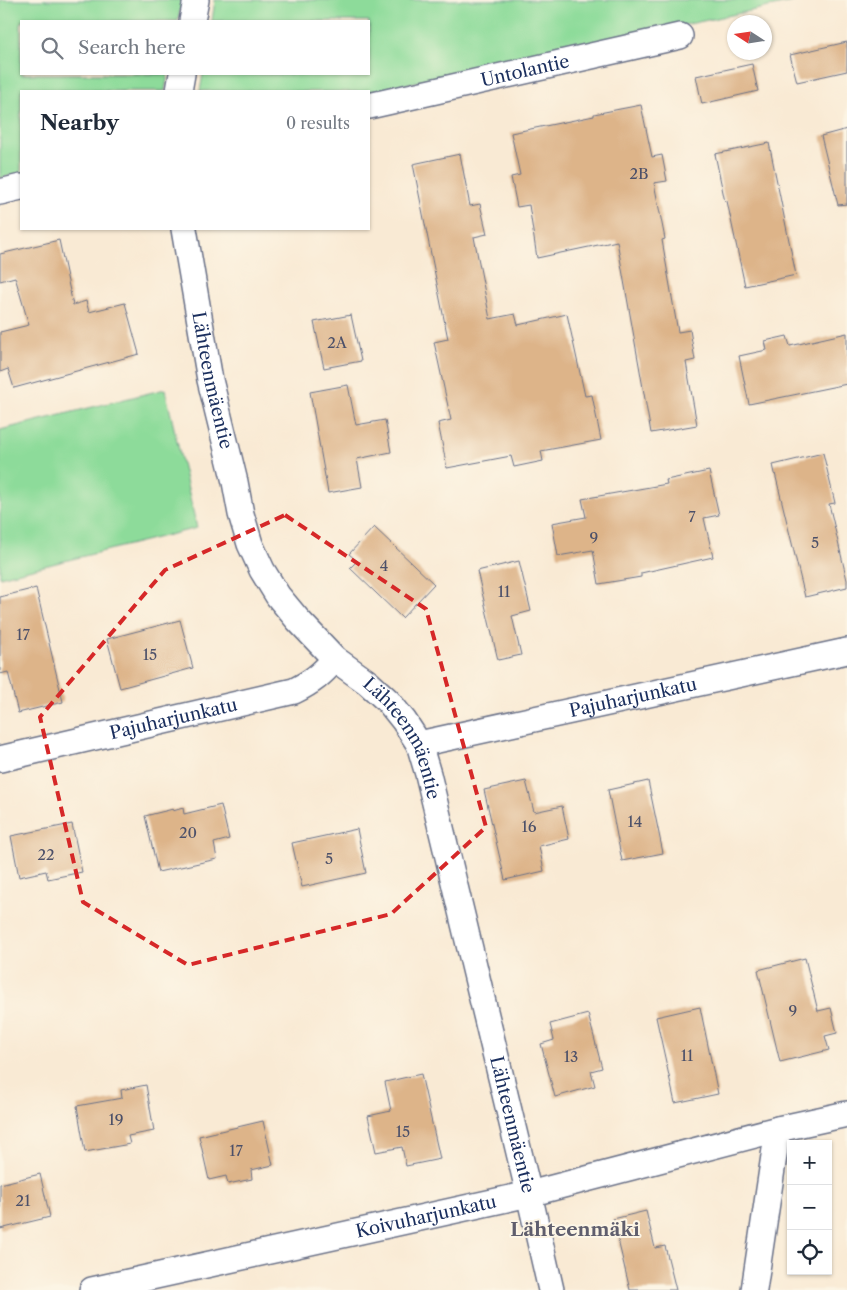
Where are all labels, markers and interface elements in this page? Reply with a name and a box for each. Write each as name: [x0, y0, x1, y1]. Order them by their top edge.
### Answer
north arrow: [727, 15, 772, 60]
search box: [20, 20, 370, 75]
icon: search: [38, 34, 66, 62]
text: Search here: [78, 36, 186, 59]
street label: Untolantie: [479, 50, 572, 92]
text: Nearby: [40, 110, 119, 135]
text: 0 results: [286, 113, 350, 133]
house number: 2B: [629, 164, 649, 183]
street label: Lähteenmäentie: [187, 310, 238, 451]
house number: 2A: [327, 333, 348, 352]
house number: 7: [688, 507, 696, 526]
house number: 9: [590, 528, 598, 547]
house number: 5: [811, 533, 819, 552]
house number: 4: [380, 556, 388, 575]
house number: 11: [498, 582, 511, 601]
house number: 17: [16, 625, 30, 644]
house number: 15: [143, 645, 157, 664]
street label: Lähteenmäentie: [358, 673, 445, 801]
street label: Pajuharjunkatu: [567, 673, 699, 722]
street label: Pajuharjunkatu: [108, 693, 239, 744]
house number: 14: [628, 812, 642, 831]
house number: 16: [521, 817, 537, 836]
house number: 20: [179, 823, 197, 842]
house number: 22: [37, 845, 55, 864]
house number: 5: [325, 849, 333, 868]
house number: 9: [789, 1001, 797, 1020]
house number: 11: [681, 1046, 694, 1065]
house number: 13: [564, 1047, 578, 1066]
street label: Lähteenmäentie: [485, 1054, 539, 1195]
house number: 19: [108, 1110, 124, 1129]
house number: 15: [396, 1122, 410, 1141]
map controls: [787, 1140, 832, 1275]
button: +: [787, 1140, 832, 1185]
house number: 17: [229, 1141, 243, 1160]
button: −: [787, 1185, 832, 1230]
street label: Koivuharjunkatu: [354, 1190, 498, 1243]
house number: 21: [16, 1191, 31, 1210]
district label: Lähteenmäki: [510, 1218, 640, 1241]
button: locate: [787, 1230, 832, 1275]

